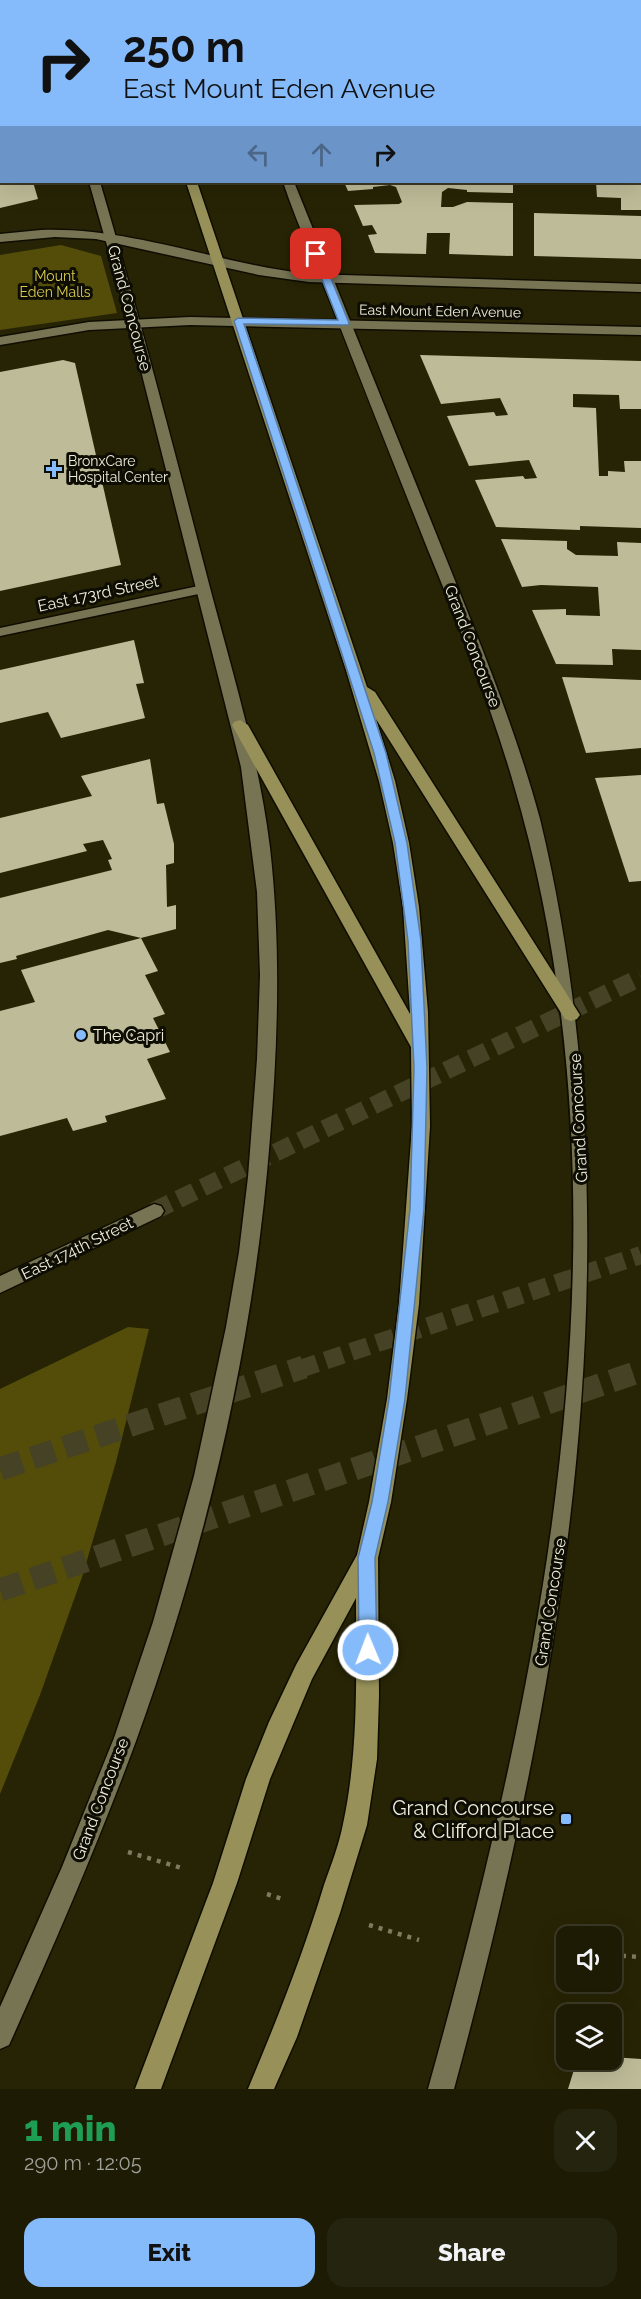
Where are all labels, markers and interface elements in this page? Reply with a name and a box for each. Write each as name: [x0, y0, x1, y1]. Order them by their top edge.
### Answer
text: 250 m: [123, 23, 245, 72]
icon: right: [24, 24, 102, 102]
text: East Mount Eden Avenue: [123, 73, 435, 104]
icon: left: [242, 138, 275, 171]
icon: ahead: [305, 138, 338, 171]
icon: right: [368, 138, 401, 171]
pin: [290, 228, 341, 279]
icon: arrive: [299, 237, 332, 270]
street label: Grand Concourse: [104, 243, 155, 373]
park label: Mount Eden Malls: [19, 268, 91, 300]
street label: East Mount Eden Avenue: [359, 302, 521, 320]
place label: BronxCare Hospital Center: [68, 453, 168, 485]
marker: BronxCare Hospital Center: [45, 460, 63, 478]
street label: East 173rd Street: [36, 571, 161, 616]
street label: Grand Concourse: [440, 582, 505, 710]
place label: The Capri: [93, 1026, 164, 1045]
marker: The Capri: [74, 1028, 88, 1042]
street label: Grand Concourse: [566, 1053, 591, 1183]
street label: East 174th Street: [18, 1213, 137, 1284]
street label: Grand Concourse: [531, 1537, 570, 1667]
position arrow: [336, 1618, 400, 1682]
street label: Grand Concourse: [68, 1735, 133, 1863]
place label: Grand Concourse & Clifford Place: [392, 1796, 554, 1843]
marker: Grand Concourse & Clifford Place: [559, 1812, 573, 1826]
map controls: [556, 1926, 622, 2070]
button: sound: [556, 1926, 622, 1992]
button: layers: [556, 2004, 622, 2070]
text: 1 min: [24, 2107, 116, 2149]
button: close: [554, 2109, 617, 2172]
text: 290 m · 12:05: [24, 2151, 142, 2175]
button: Exit: [24, 2218, 315, 2287]
button: Share: [327, 2218, 617, 2287]

